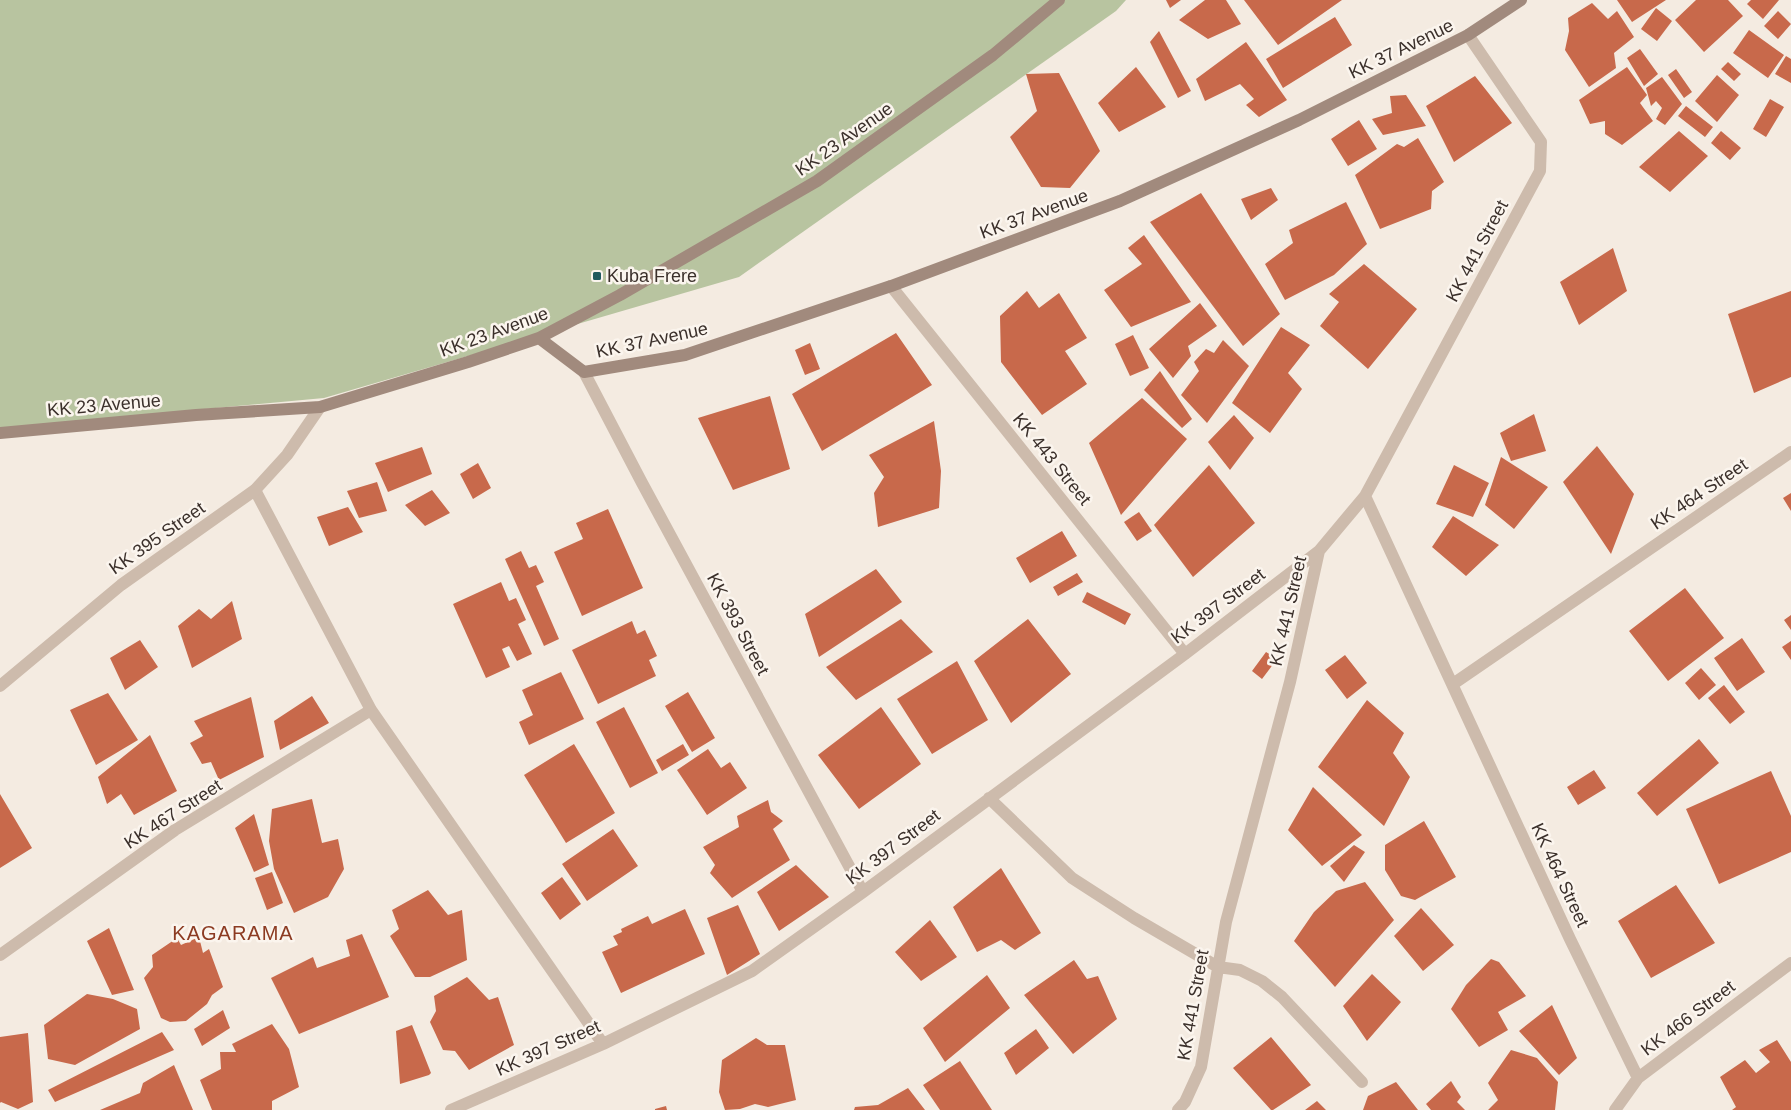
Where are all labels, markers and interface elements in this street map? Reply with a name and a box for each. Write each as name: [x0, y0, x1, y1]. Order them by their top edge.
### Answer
street label: KK 37 Avenue: [1345, 15, 1457, 83]
street label: KK 23 Avenue: [792, 98, 896, 180]
street label: KK 37 Avenue: [977, 185, 1091, 243]
street label: KK 441 Street: [1442, 197, 1512, 305]
place label: Kuba Frere: [607, 266, 697, 286]
marker: Kuba Frere: [591, 270, 603, 282]
street label: KK 23 Avenue: [437, 303, 551, 361]
street label: KK 37 Avenue: [594, 318, 710, 362]
street label: KK 23 Avenue: [46, 390, 162, 420]
street label: KK 443 Street: [1009, 409, 1095, 509]
street label: KK 464 Street: [1647, 454, 1751, 534]
street label: KK 395 Street: [105, 498, 209, 578]
street label: KK 441 Street: [1266, 554, 1310, 668]
street label: KK 397 Street: [1167, 564, 1269, 648]
street label: KK 393 Street: [703, 570, 773, 678]
street label: KK 467 Street: [121, 775, 225, 853]
street label: KK 397 Street: [842, 805, 944, 889]
street label: KK 464 Street: [1527, 820, 1593, 930]
district label: KAGARAMA: [172, 922, 294, 944]
street label: KK 441 Street: [1173, 948, 1213, 1062]
street label: KK 466 Street: [1637, 976, 1739, 1060]
street label: KK 397 Street: [493, 1016, 603, 1080]

